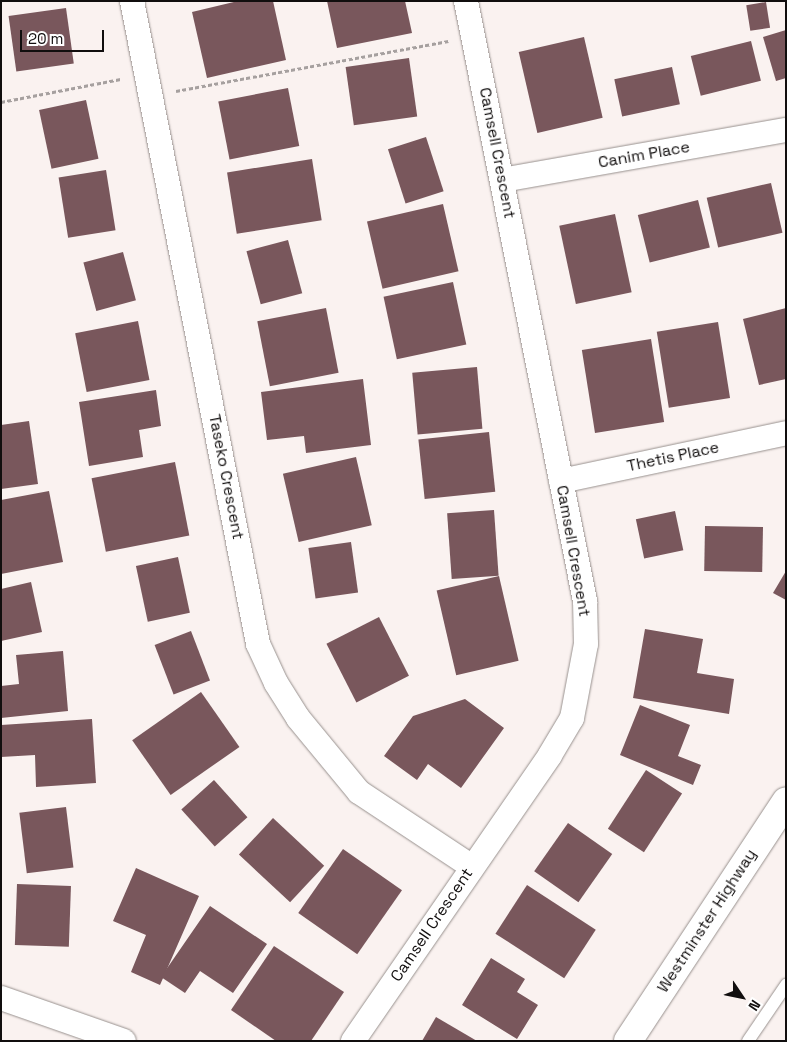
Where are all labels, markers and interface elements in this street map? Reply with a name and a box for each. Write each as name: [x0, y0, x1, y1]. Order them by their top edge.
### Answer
scale bar: [22, 20, 106, 52]
text: 20 m: [28, 29, 63, 48]
street label: Camsell Crescent: [475, 86, 519, 220]
street label: Canim Place: [597, 138, 691, 172]
street label: Taseko Crescent: [204, 413, 248, 541]
street label: Thetis Place: [625, 438, 721, 476]
street label: Camsell Crescent: [552, 484, 594, 618]
street label: Westminster Highway: [653, 846, 761, 996]
street label: Camsell Crescent: [387, 865, 477, 985]
north arrow: [717, 972, 767, 1022]
text: N: [744, 996, 765, 1014]

